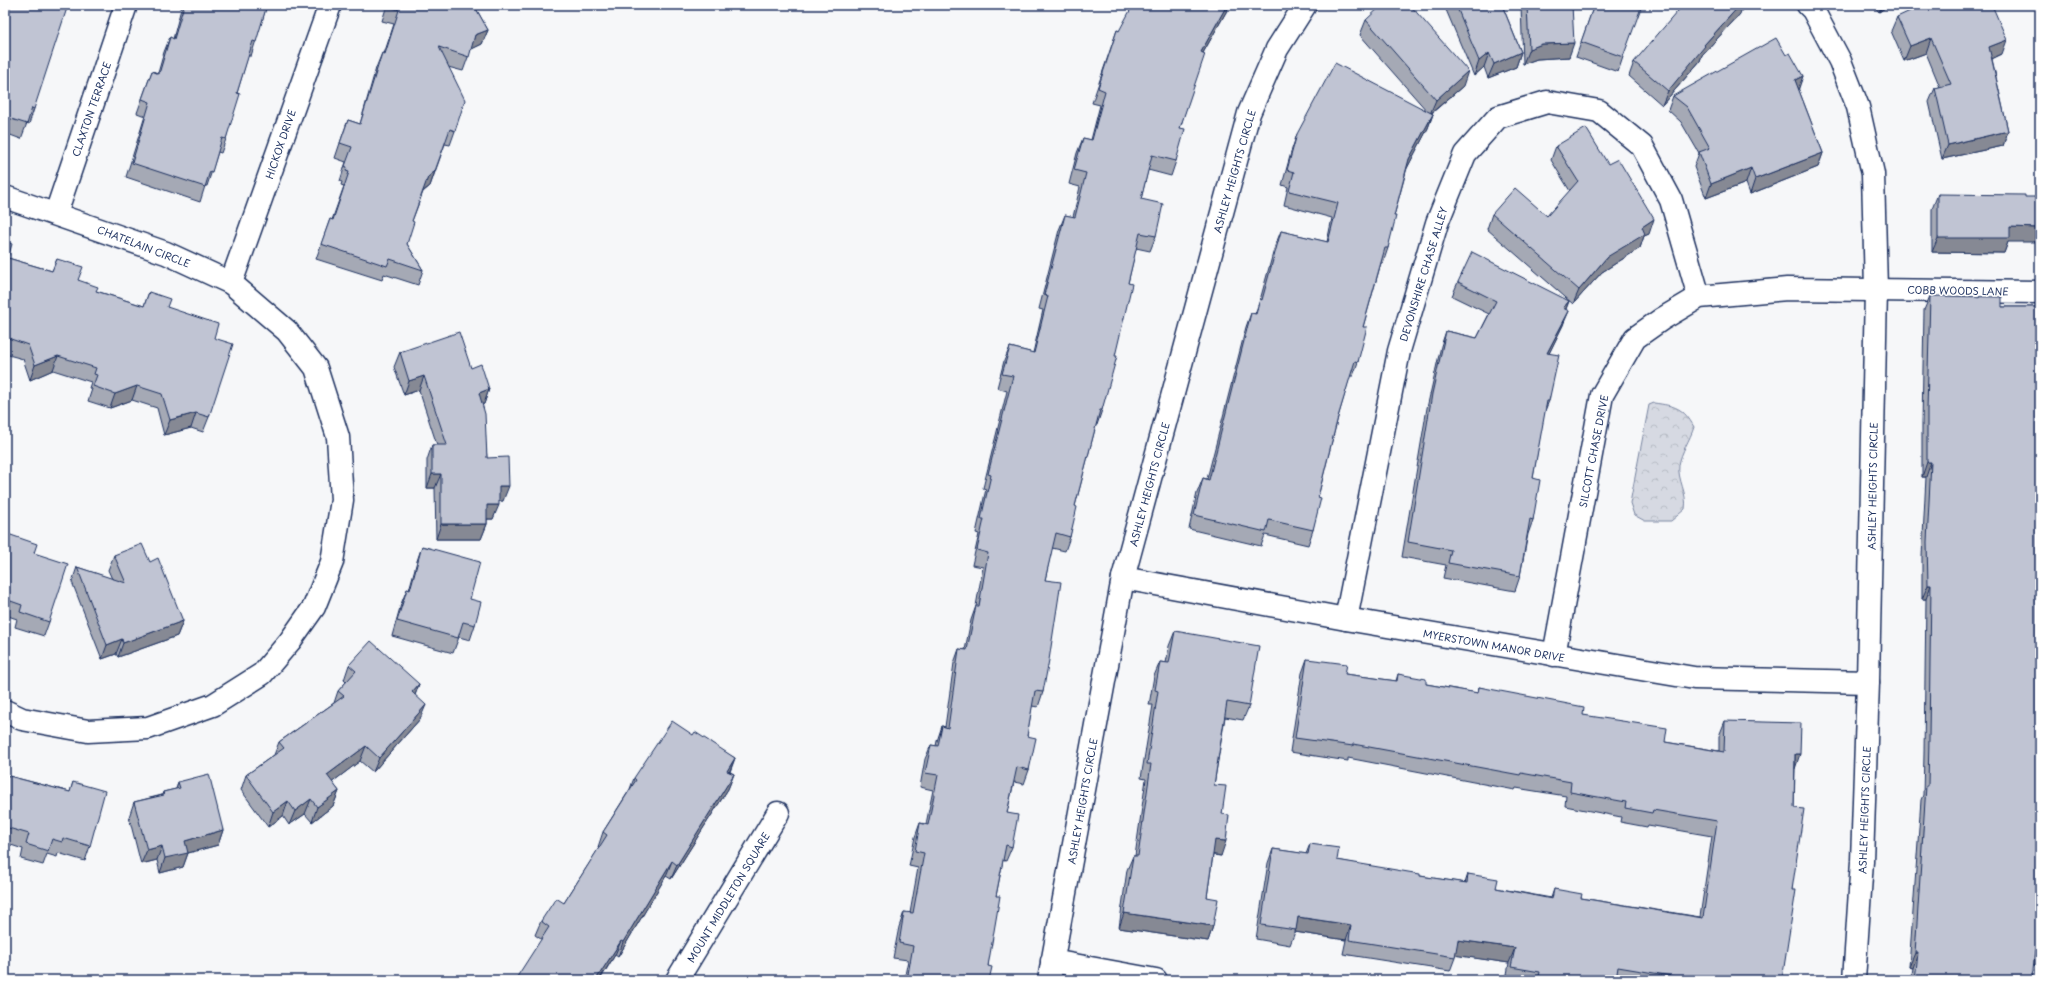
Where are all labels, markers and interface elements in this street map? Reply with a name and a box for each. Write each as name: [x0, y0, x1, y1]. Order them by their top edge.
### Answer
street label: CLAXTON TERRACE: [68, 59, 114, 159]
street label: HICKOX DRIVE: [261, 107, 299, 181]
street label: ASHLEY HEIGHTS CIRCLE: [1209, 107, 1259, 235]
street label: DEVONSHIRE CHASE ALLEY: [1395, 204, 1451, 343]
street label: CHATELAIN CIRCLE: [95, 221, 193, 271]
street label: COBB WOODS LANE: [1907, 282, 2009, 298]
street label: SILCOTT CHASE DRIVE: [1575, 393, 1611, 509]
street label: ASHLEY HEIGHTS CIRCLE: [1125, 420, 1173, 548]
street label: ASHLEY HEIGHTS CIRCLE: [1863, 422, 1881, 550]
street label: MYERSTOWN MANOR DRIVE: [1422, 625, 1566, 665]
street label: ASHLEY HEIGHTS CIRCLE: [1064, 737, 1100, 865]
street label: ASHLEY HEIGHTS CIRCLE: [1854, 746, 1874, 874]
street label: MOUNT MIDDLETON SQUARE: [683, 829, 773, 965]

